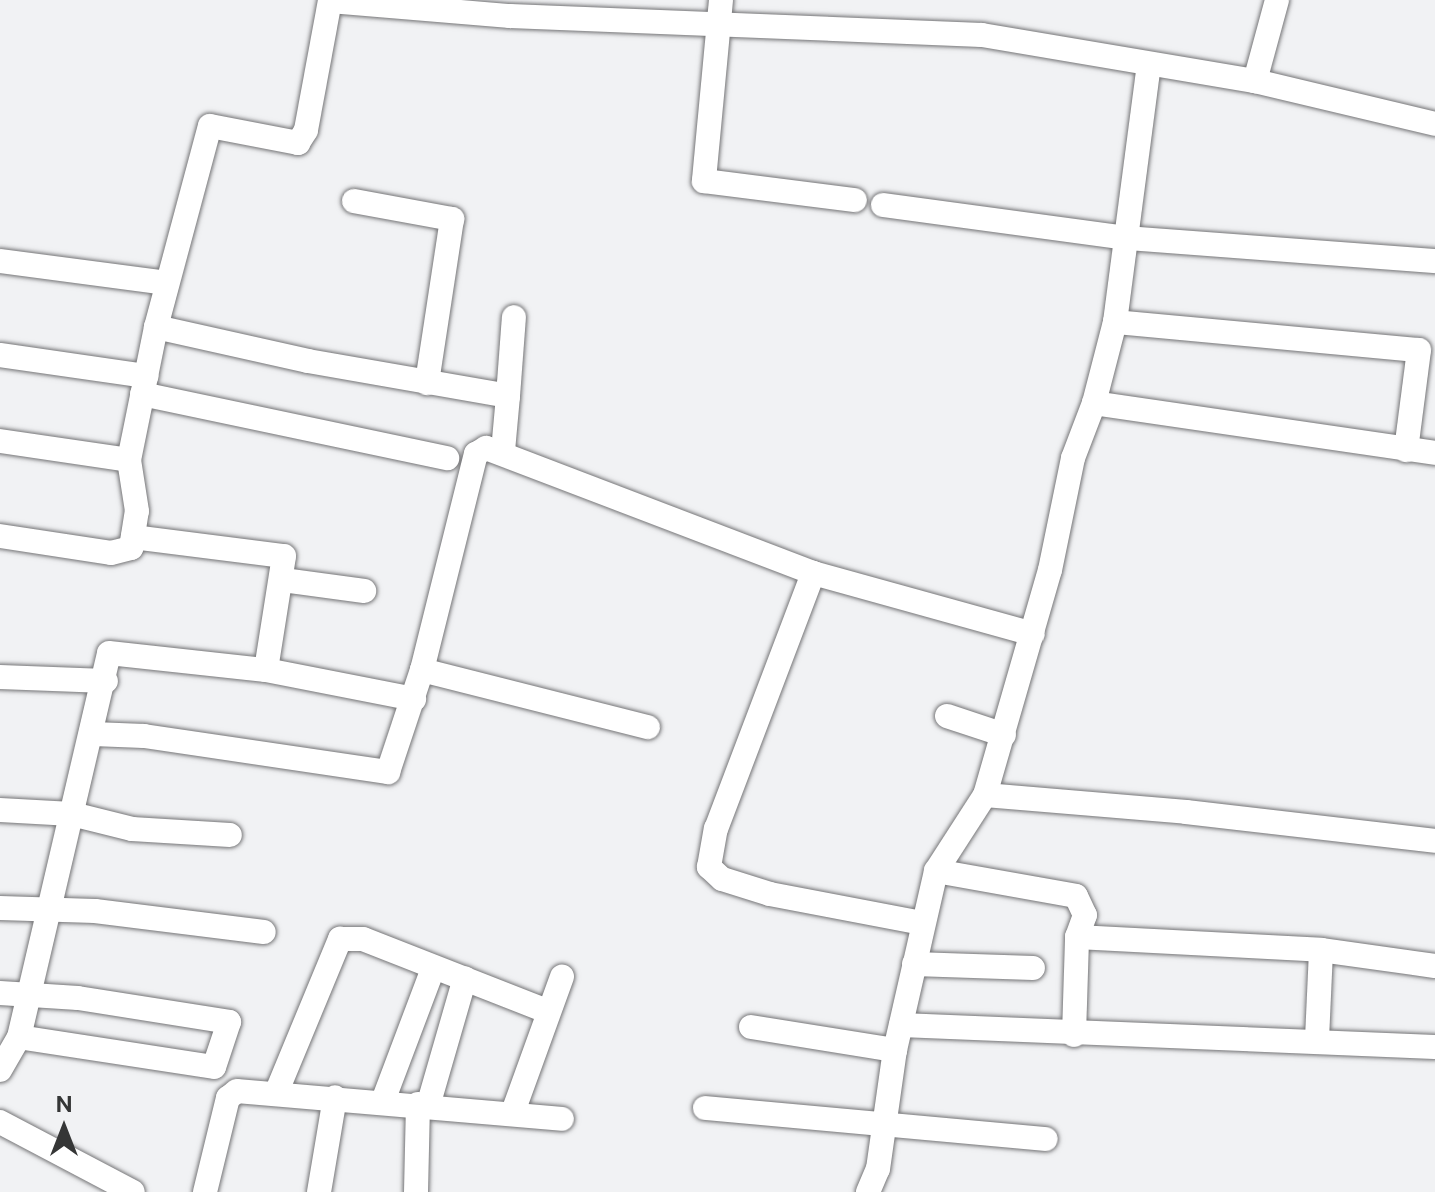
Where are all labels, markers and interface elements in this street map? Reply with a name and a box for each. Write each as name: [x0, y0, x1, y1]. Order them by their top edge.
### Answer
north arrow: [24, 1088, 104, 1168]
text: N: [55, 1091, 73, 1117]

